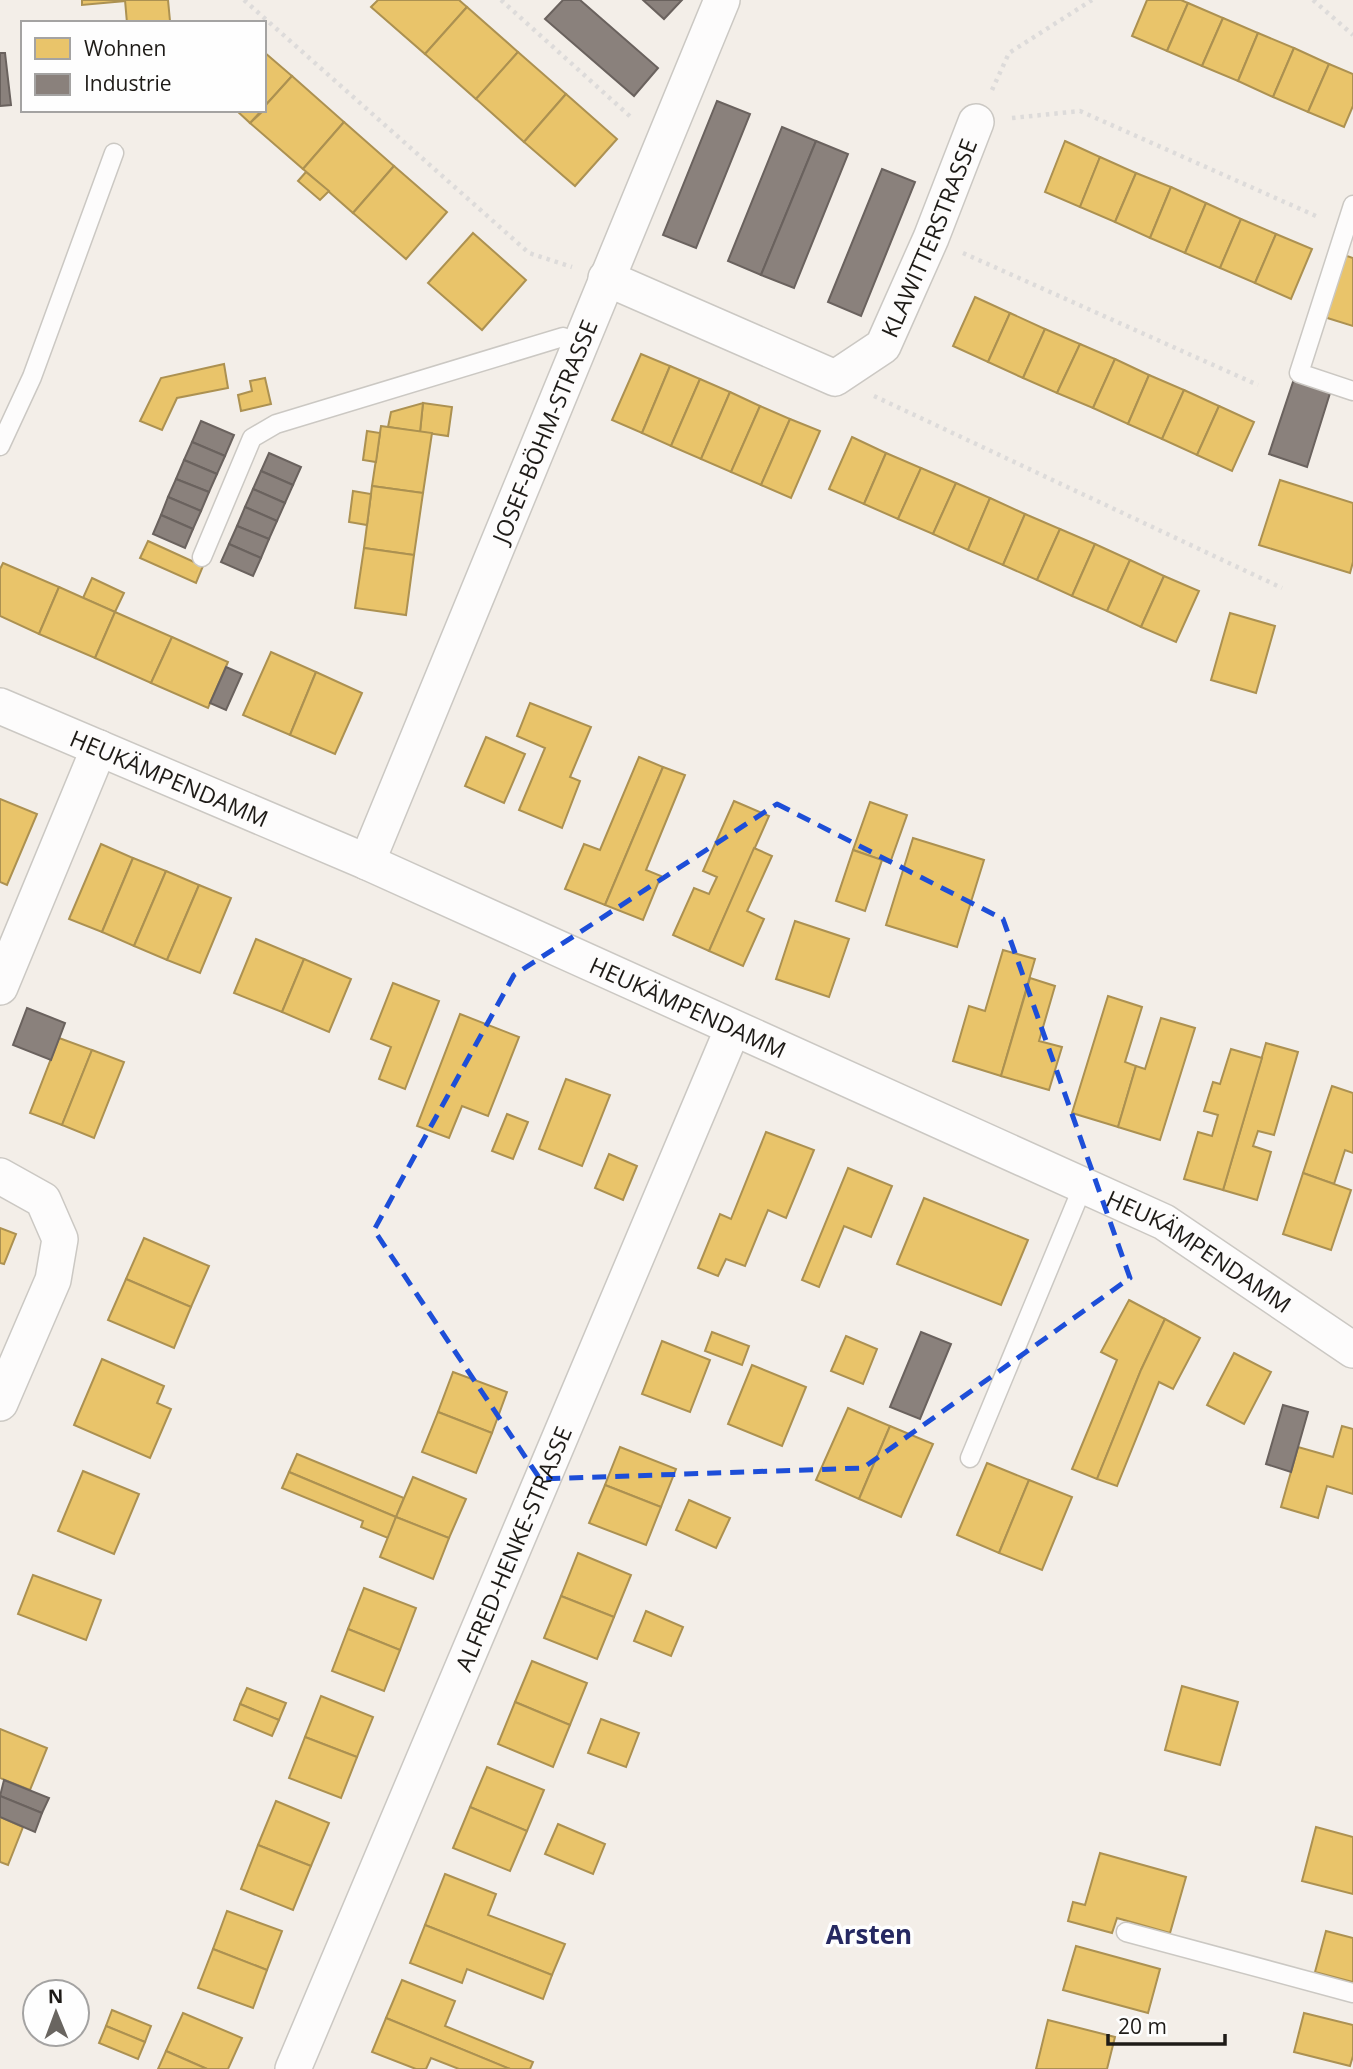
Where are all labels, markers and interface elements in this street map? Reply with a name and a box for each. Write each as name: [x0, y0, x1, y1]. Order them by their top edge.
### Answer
legend: [21, 21, 266, 112]
text: Wohnen: [84, 34, 166, 62]
text: Industrie: [84, 69, 172, 97]
street label: KLAWITTERSTRASSE: [873, 134, 984, 342]
street label: JOSEF-BÖHM-STRASSE: [483, 315, 605, 549]
street label: HEUKÄMPENDAMM: [65, 722, 273, 834]
street label: HEUKÄMPENDAMM: [585, 949, 791, 1065]
street label: HEUKÄMPENDAMM: [1101, 1182, 1298, 1320]
street label: ALFRED-HENKE-STRASSE: [447, 1421, 579, 1676]
district label: Arsten: [826, 1916, 912, 1952]
north arrow: [21, 1978, 91, 2048]
text: N: [48, 1983, 64, 2009]
scale bar: [1108, 2002, 1225, 2046]
text: 20 m: [1118, 2012, 1167, 2040]

